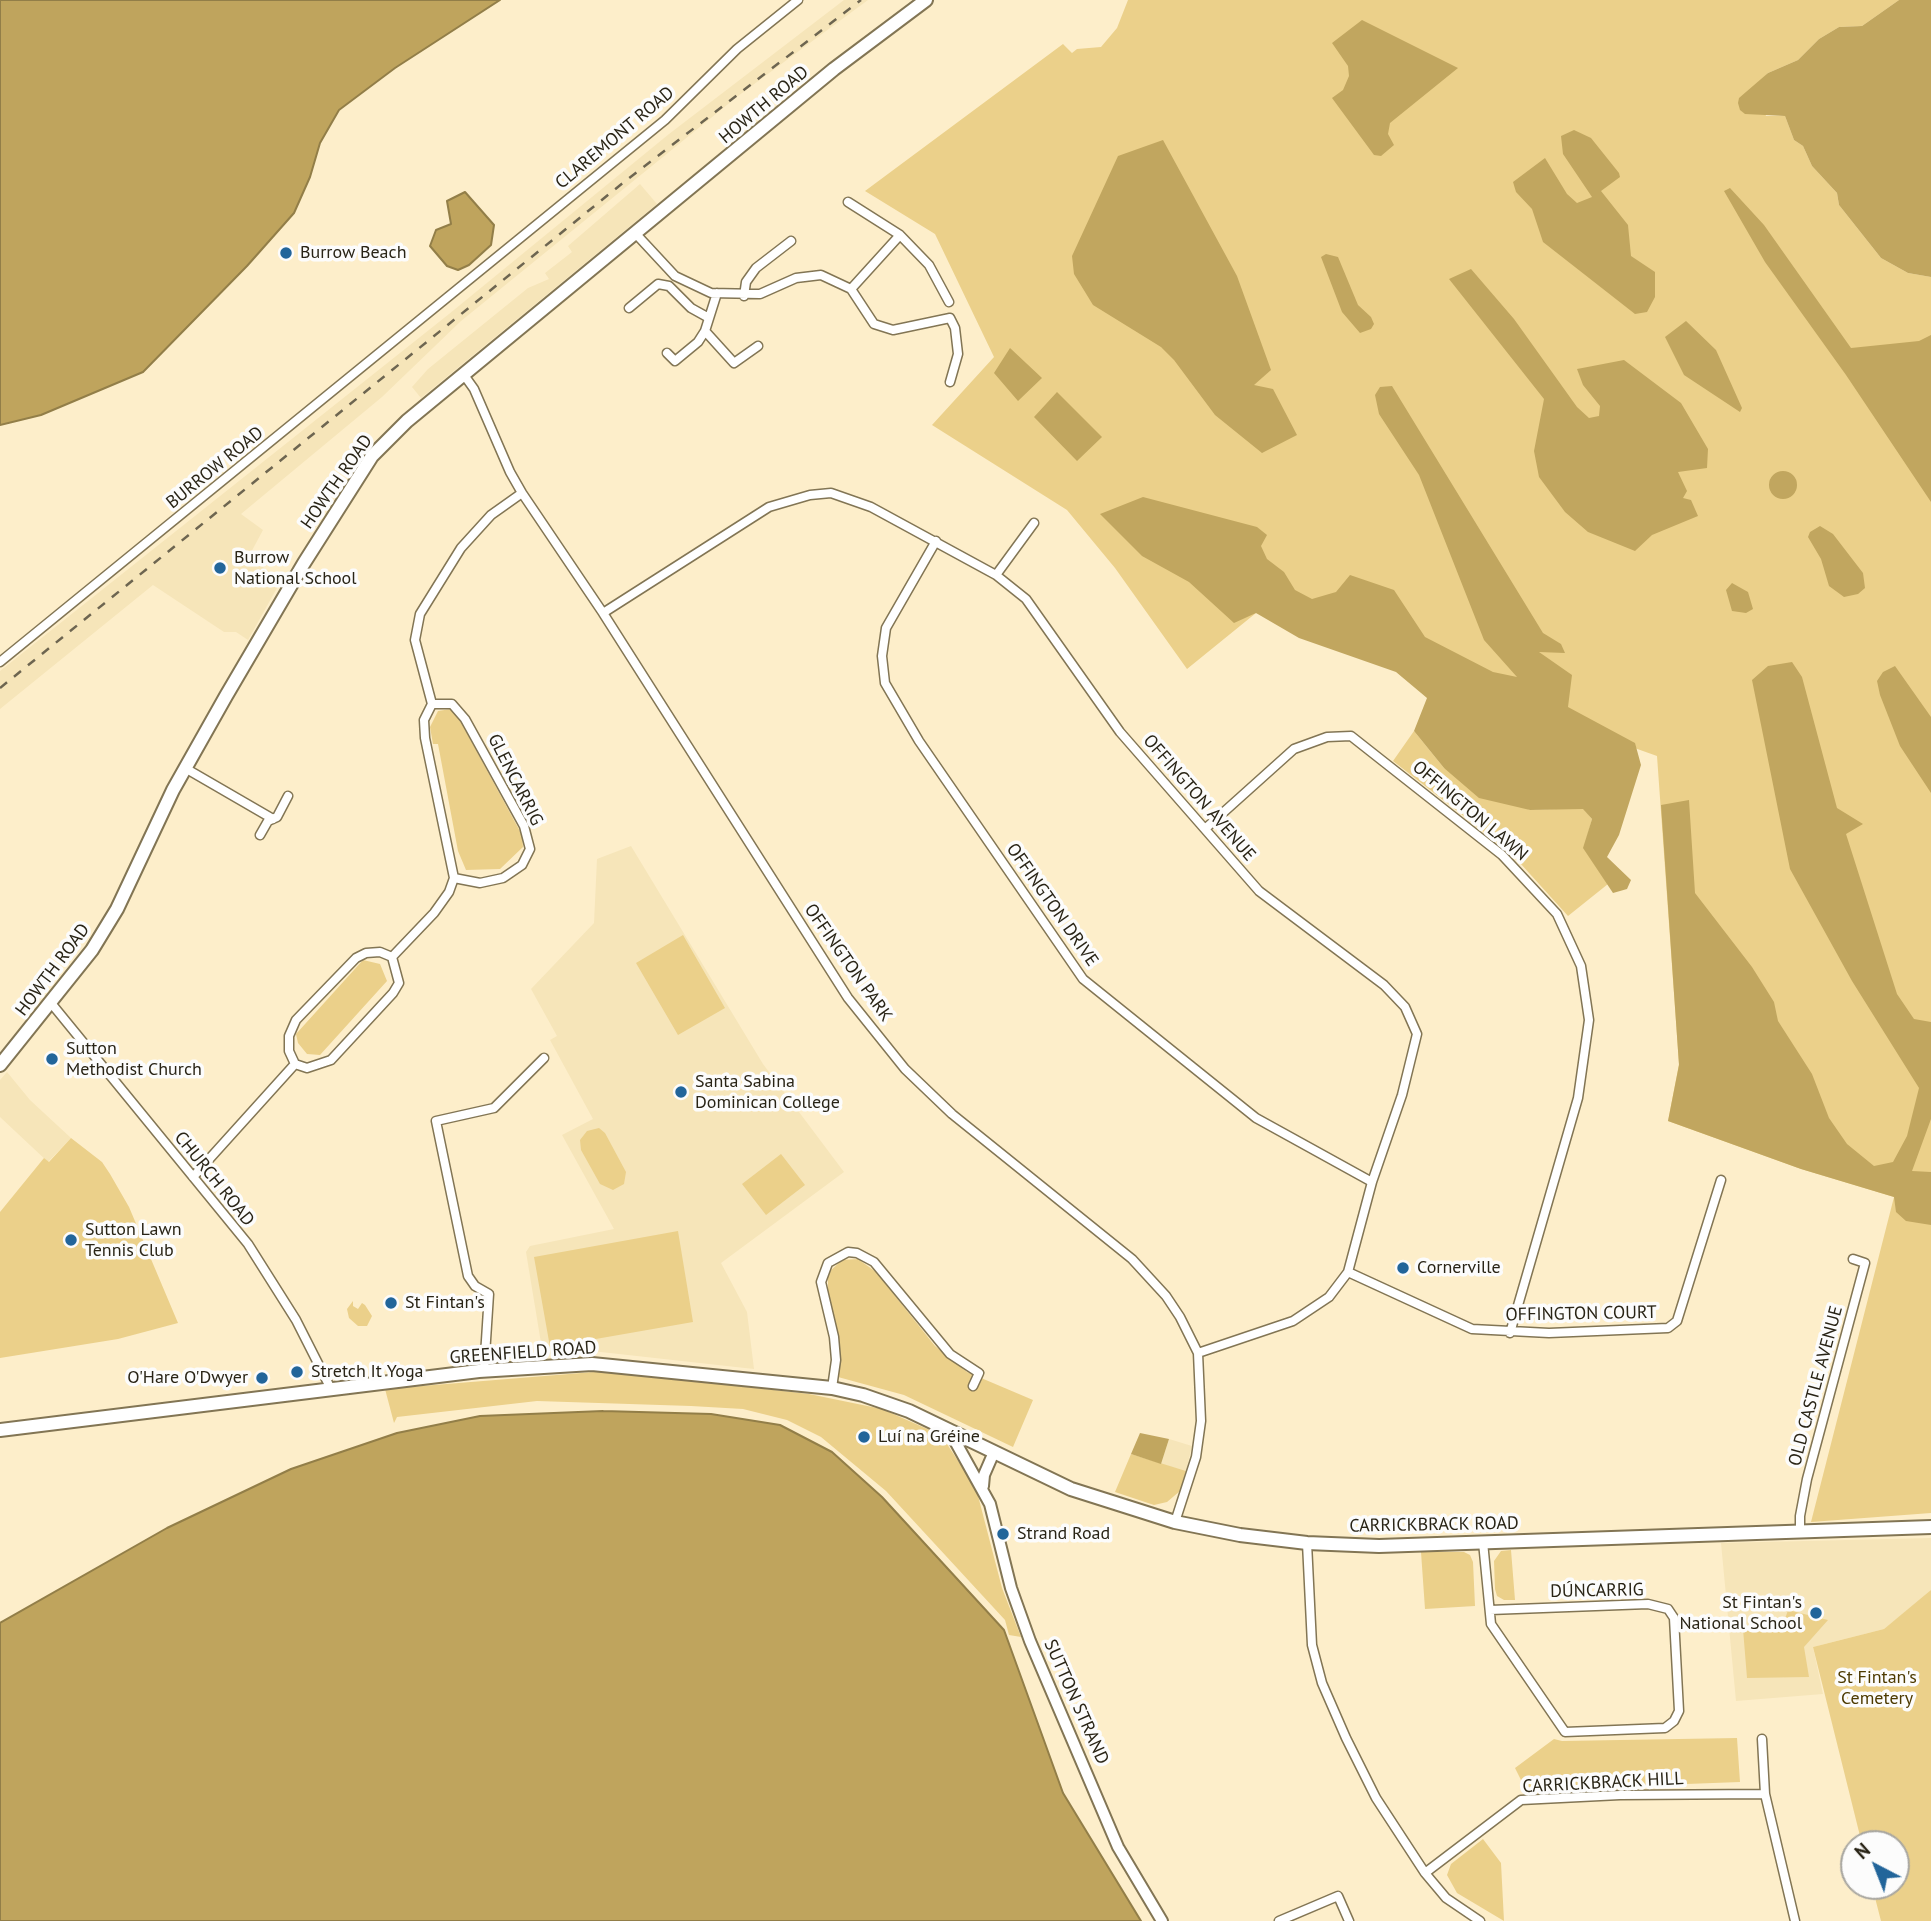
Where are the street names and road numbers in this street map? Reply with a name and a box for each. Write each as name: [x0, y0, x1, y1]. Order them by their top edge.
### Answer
street label: HOWTH ROAD: [715, 61, 813, 149]
street label: CLAREMONT ROAD: [551, 82, 679, 194]
street label: BURROW ROAD: [162, 422, 268, 514]
street label: HOWTH ROAD: [297, 431, 377, 533]
street label: OFFINGTON AVENUE: [1138, 730, 1260, 866]
street label: GLENCARRIG: [483, 731, 547, 829]
street label: OFFINGTON LAWN: [1408, 756, 1532, 866]
street label: OFFINGTON DRIVE: [1001, 839, 1103, 971]
street label: OFFINGTON PARK: [799, 900, 897, 1026]
street label: HOWTH ROAD: [11, 920, 95, 1020]
street label: CHURCH ROAD: [169, 1127, 259, 1231]
street label: OFFINGTON COURT: [1505, 1302, 1657, 1326]
street label: OLD CASTLE AVENUE: [1784, 1304, 1848, 1468]
street label: GREENFIELD ROAD: [449, 1337, 597, 1369]
street label: CARRICKBRACK ROAD: [1349, 1513, 1519, 1537]
street label: DÚNCARRIG: [1550, 1579, 1644, 1603]
street label: SUTTON STRAND: [1039, 1636, 1113, 1768]
street label: CARRICKBRACK HILL: [1522, 1768, 1684, 1798]

